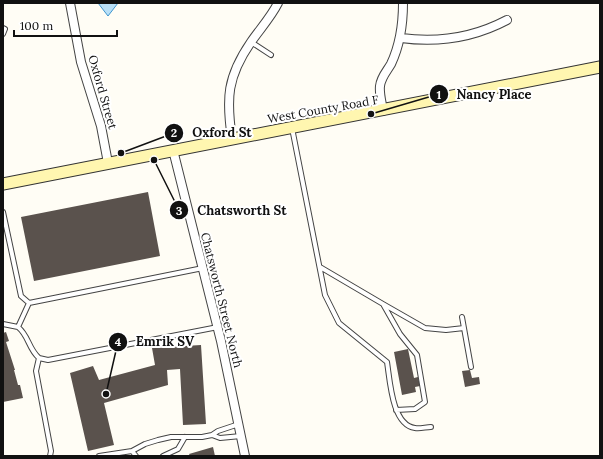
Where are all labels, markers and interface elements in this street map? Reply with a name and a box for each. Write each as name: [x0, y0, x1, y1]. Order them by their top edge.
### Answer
scale bar: [14, 12, 117, 38]
text: 100 m: [20, 18, 53, 33]
street label: Oxford Street: [85, 53, 121, 131]
callout: Nancy Place: [429, 82, 539, 107]
text: Nancy Place: [457, 86, 531, 103]
text: 1: [437, 87, 442, 102]
street label: West County Road F: [266, 92, 380, 126]
callout: Oxford St: [164, 120, 259, 145]
text: Oxford St: [192, 124, 252, 141]
text: 2: [171, 125, 177, 140]
callout: Chatsworth St: [169, 198, 294, 223]
text: Chatsworth St: [197, 202, 287, 219]
text: 3: [176, 203, 183, 218]
street label: Chatsworth Street North: [198, 231, 246, 369]
callout: Emrik SV: [108, 329, 202, 354]
text: Emrik SV: [136, 333, 195, 350]
text: 4: [115, 334, 122, 349]

